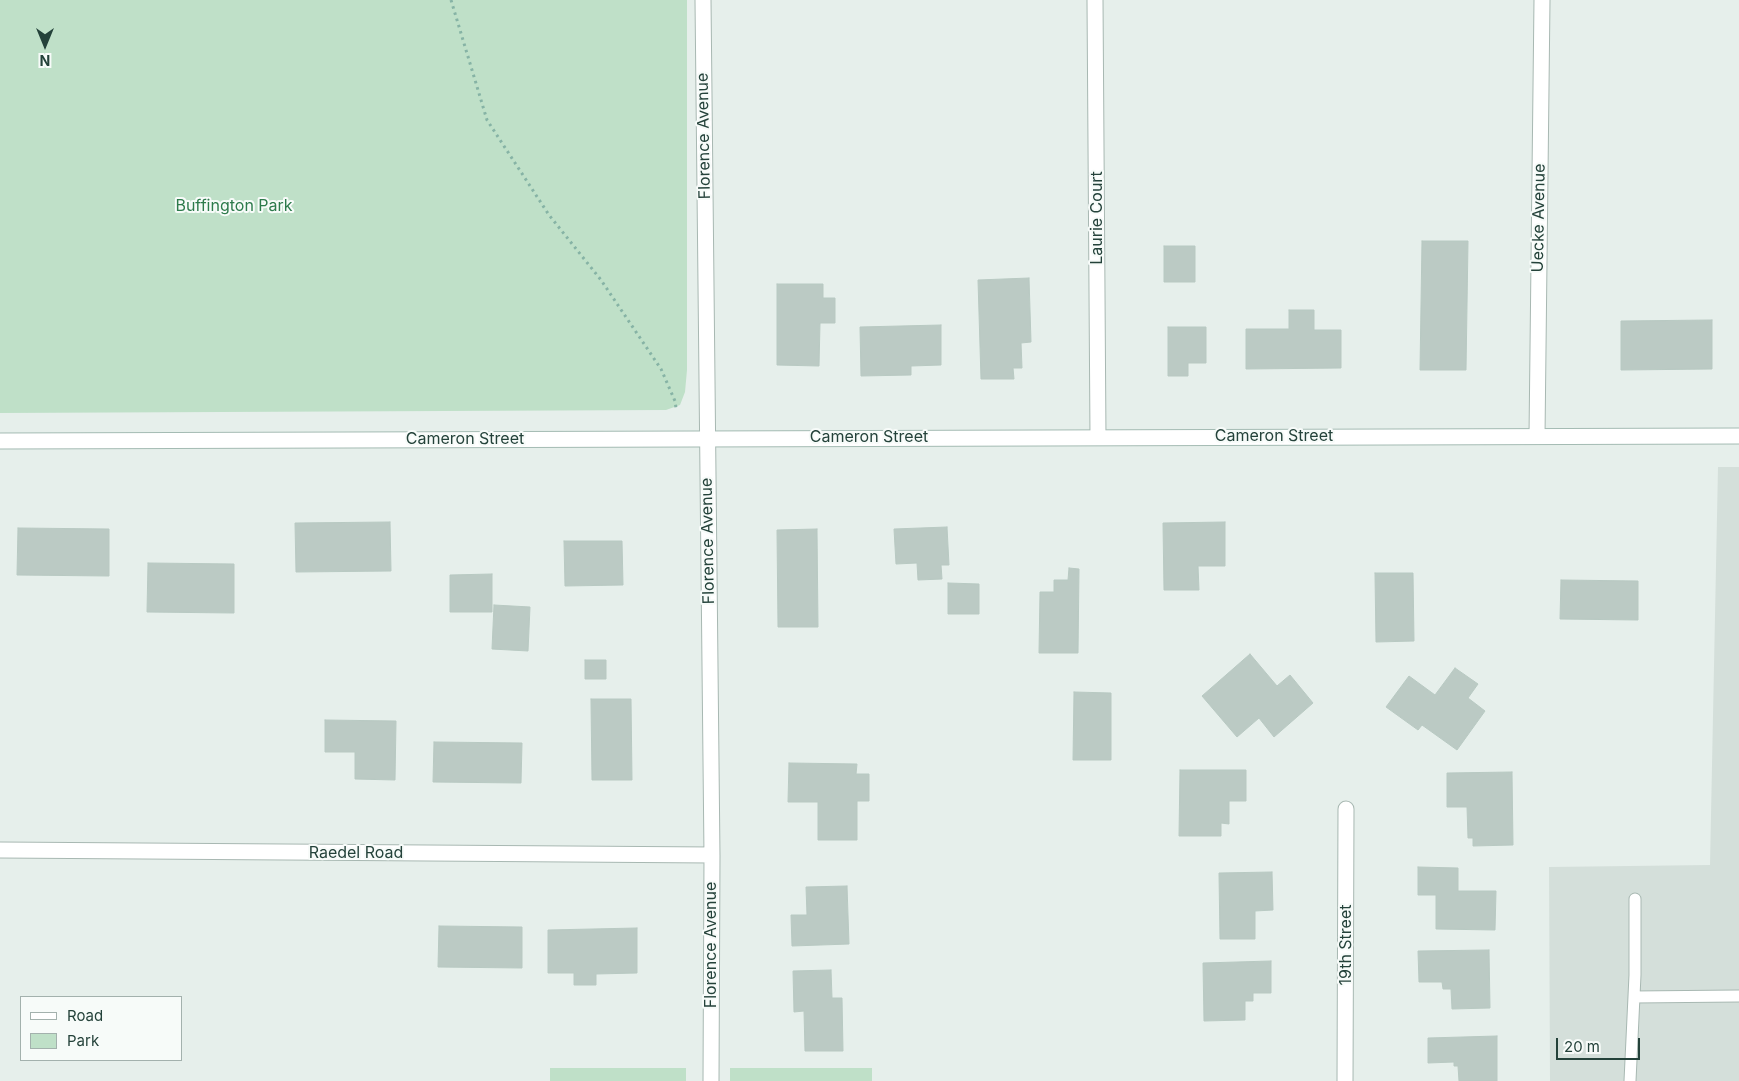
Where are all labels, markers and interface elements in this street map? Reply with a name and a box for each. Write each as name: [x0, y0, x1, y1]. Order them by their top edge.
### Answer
north arrow: [20, 20, 70, 70]
text: N: [40, 52, 50, 69]
street label: Florence Avenue: [693, 73, 715, 199]
street label: Uecke Avenue: [1528, 163, 1550, 273]
street label: Laurie Court: [1087, 171, 1107, 265]
park label: Buffington Park: [175, 196, 293, 216]
street label: Cameron Street: [1215, 426, 1333, 446]
street label: Cameron Street: [810, 427, 928, 447]
street label: Cameron Street: [406, 429, 524, 449]
street label: Florence Avenue: [697, 478, 719, 604]
street label: Raedel Road: [309, 843, 403, 863]
street label: Florence Avenue: [701, 882, 721, 1008]
street label: 19th Street: [1336, 904, 1356, 986]
legend: [20, 996, 182, 1061]
text: Road: [67, 1006, 103, 1025]
scale bar: [1559, 1028, 1643, 1060]
text: Park: [67, 1031, 99, 1050]
text: 20 m: [1564, 1037, 1600, 1056]

